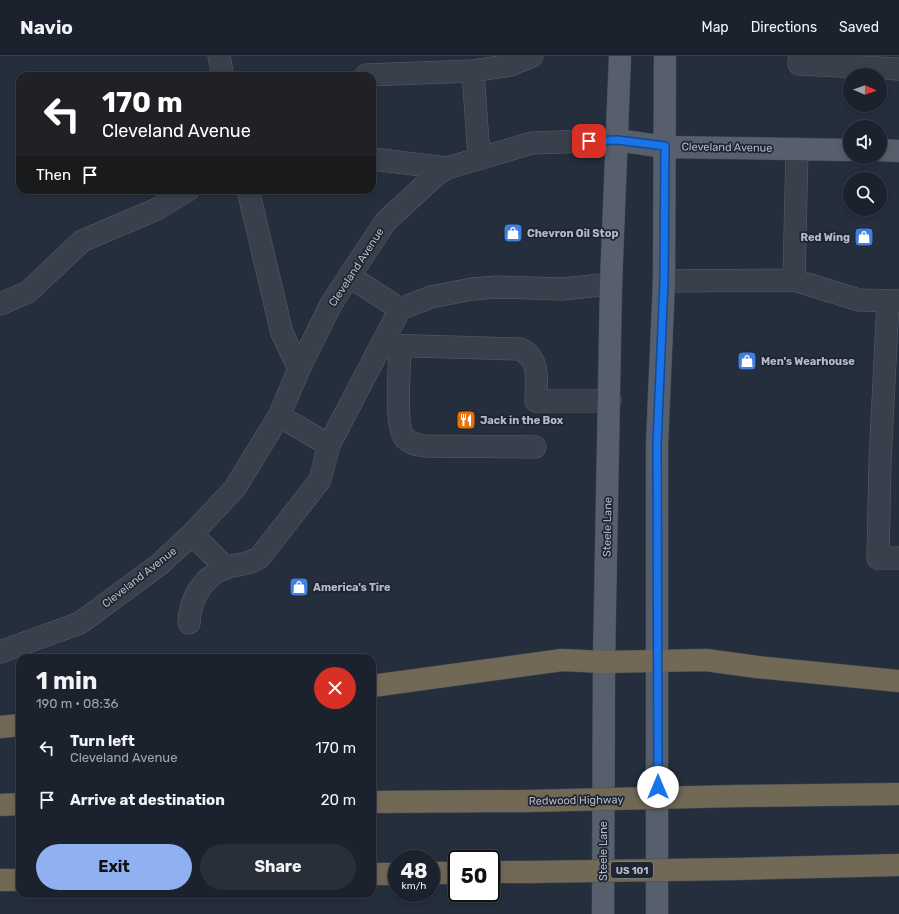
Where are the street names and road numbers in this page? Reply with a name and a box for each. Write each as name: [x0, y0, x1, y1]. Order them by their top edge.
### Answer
street label: Cleveland Avenue: [681, 140, 773, 155]
street label: Cleveland Avenue: [326, 226, 387, 309]
street label: Steele Lane: [600, 497, 615, 557]
street label: Cleveland Avenue: [99, 544, 179, 610]
street label: Redwood Highway: [529, 793, 623, 808]
street label: Steele Lane: [597, 821, 610, 881]
road number: US 101: [611, 862, 653, 878]

